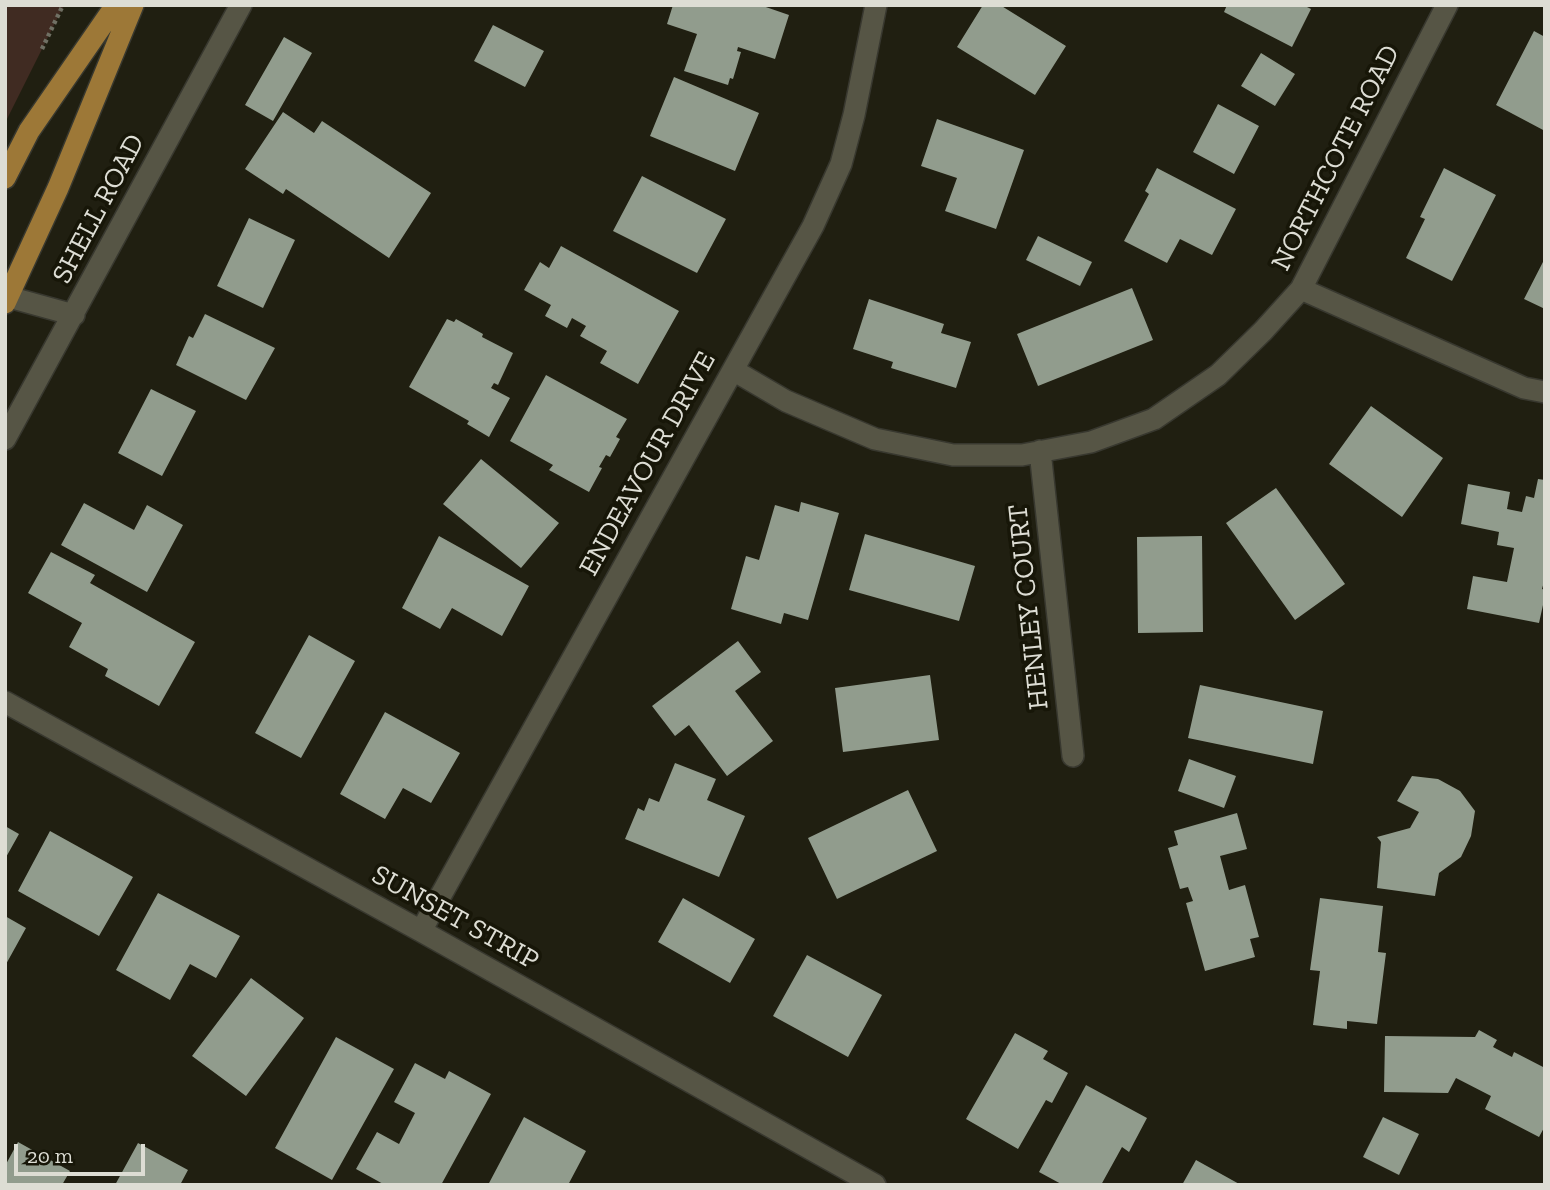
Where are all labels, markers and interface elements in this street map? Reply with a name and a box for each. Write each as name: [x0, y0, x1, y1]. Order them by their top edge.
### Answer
street label: NORTHCOTE ROAD: [1265, 40, 1407, 276]
street label: SHELL ROAD: [46, 129, 152, 289]
street label: ENDEAVOUR DRIVE: [573, 346, 723, 582]
street label: HENLEY COURT: [1002, 503, 1056, 711]
street label: SUNSET STRIP: [366, 858, 544, 978]
scale bar: [18, 1130, 149, 1174]
text: 20 m: [27, 1143, 73, 1168]

